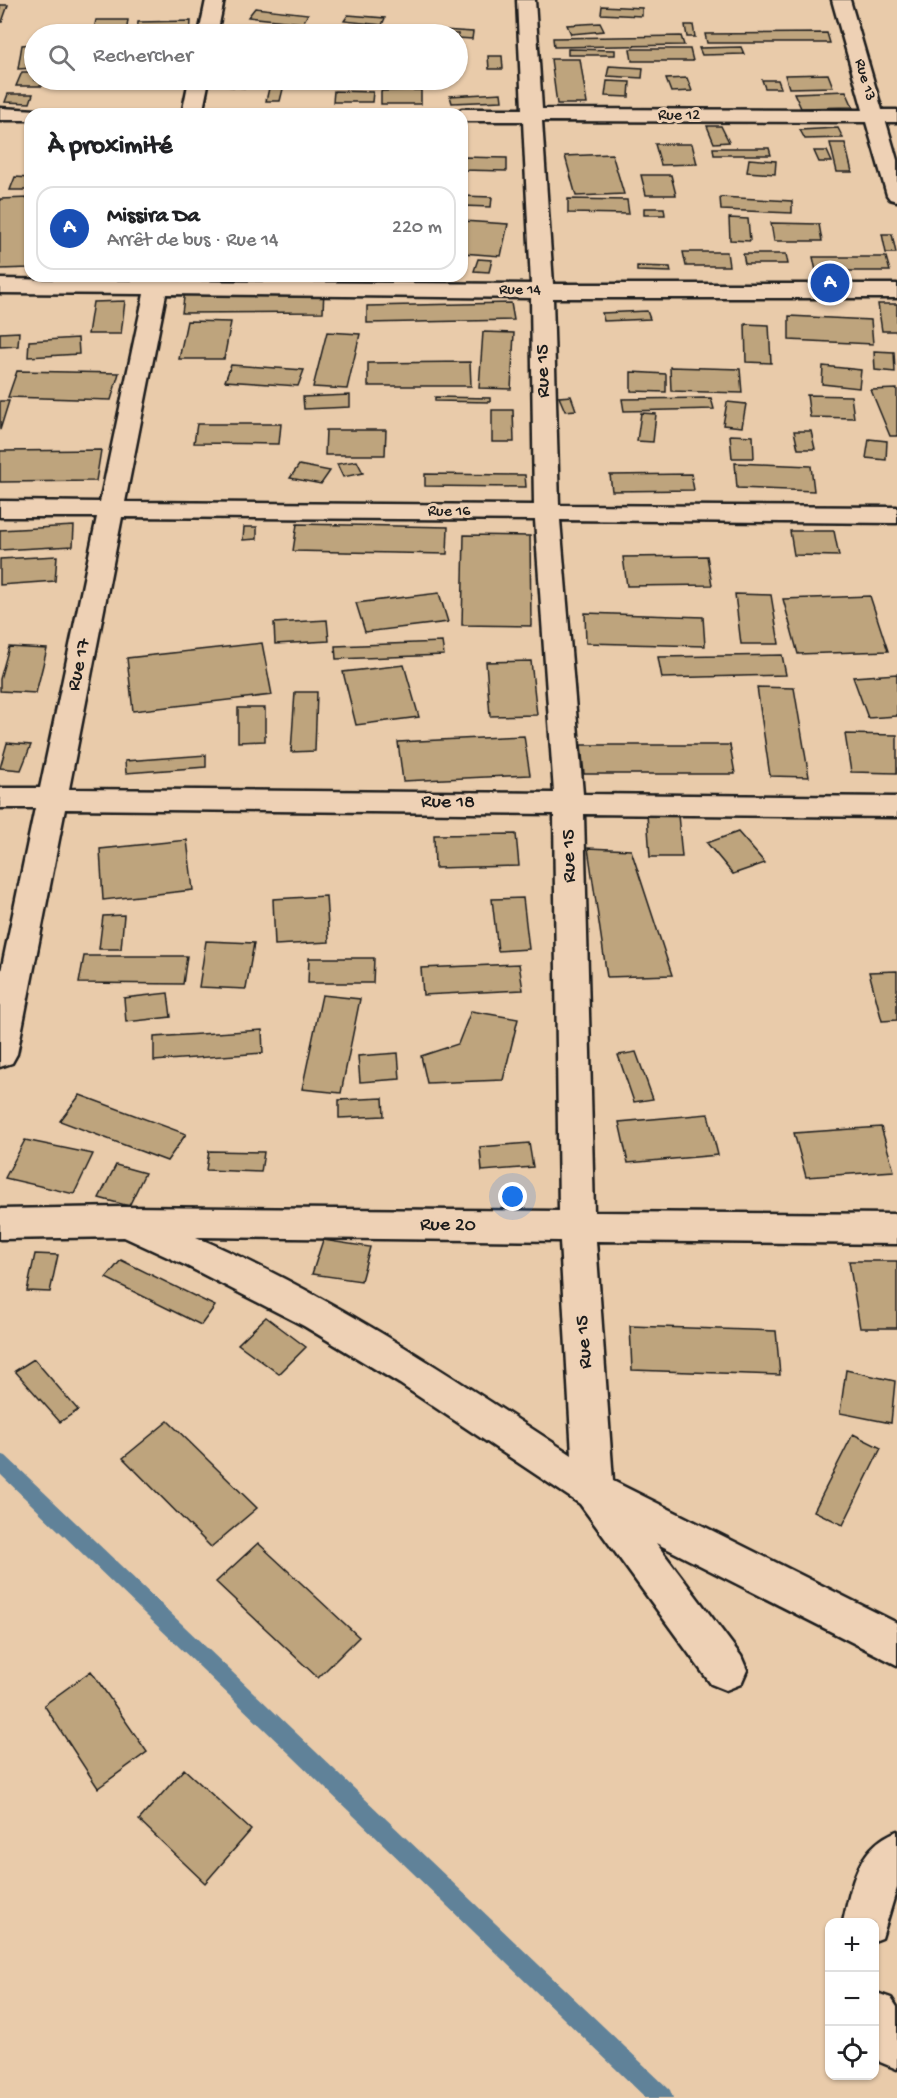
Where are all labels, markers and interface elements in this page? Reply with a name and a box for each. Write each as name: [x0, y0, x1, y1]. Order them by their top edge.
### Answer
search box: [24, 24, 468, 90]
icon: search: [45, 41, 78, 74]
text: Rechercher: [93, 44, 193, 70]
street label: Rue 13: [849, 57, 879, 103]
street label: Rue 12: [658, 107, 700, 126]
text: À proximité: [48, 132, 172, 163]
text: Missira Da: [107, 204, 200, 230]
text: A: [64, 217, 75, 240]
text: 220 m: [392, 217, 442, 240]
text: Arrêt de bus · Rue 14: [107, 230, 278, 253]
pin: A: [810, 260, 850, 306]
street label: Rue 14: [499, 281, 542, 301]
street label: Rue 15: [532, 344, 556, 398]
street label: Rue 16: [428, 503, 471, 522]
street label: Rue 17: [63, 636, 97, 694]
street label: Rue 18: [421, 791, 475, 815]
street label: Rue 15: [558, 829, 582, 883]
your location: [498, 1182, 527, 1211]
street label: Rue 20: [420, 1214, 476, 1238]
street label: Rue 15: [572, 1315, 598, 1369]
map controls: [825, 1918, 879, 2080]
button: +: [825, 1918, 879, 1972]
button: −: [825, 1972, 879, 2026]
button: locate: [825, 2026, 879, 2080]

